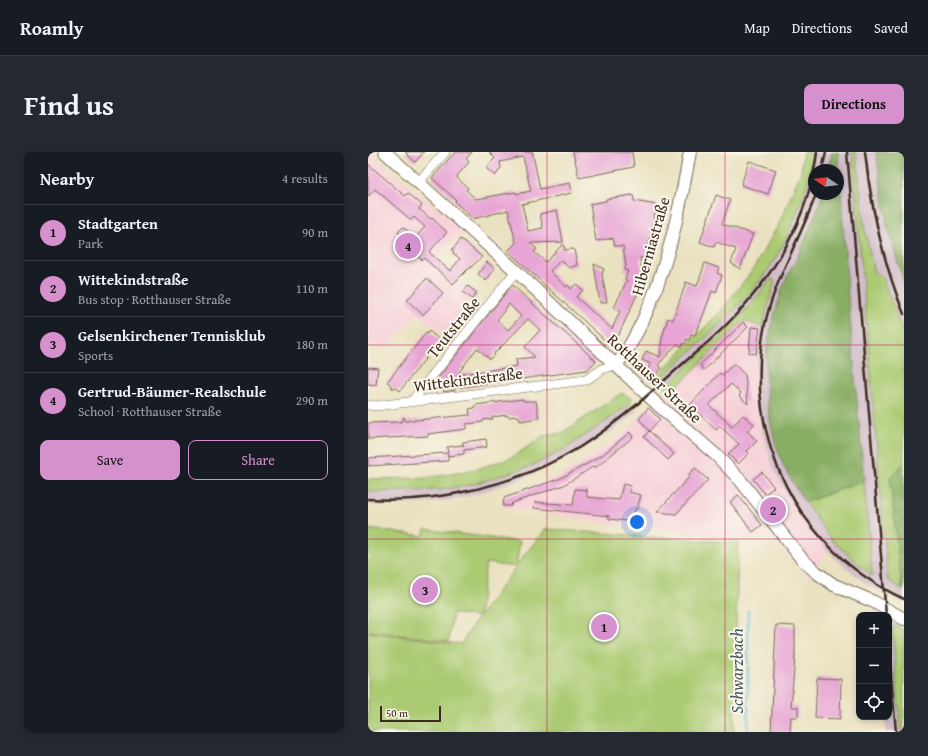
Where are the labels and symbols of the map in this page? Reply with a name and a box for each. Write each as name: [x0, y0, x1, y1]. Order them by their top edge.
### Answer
north arrow: [808, 164, 844, 200]
street label: Hiberniastraße: [624, 194, 676, 298]
pin: 4: [395, 231, 421, 261]
street label: Teutstraße: [421, 291, 485, 363]
street label: Rotthauser Straße: [602, 328, 708, 428]
street label: Wittekindstraße: [412, 360, 524, 398]
pin: 2: [760, 495, 786, 525]
your location: [627, 512, 647, 532]
pin: 3: [412, 575, 438, 605]
pin: 1: [591, 612, 617, 642]
water label: Schwarzbach: [724, 628, 749, 714]
scale bar: [380, 704, 441, 723]

